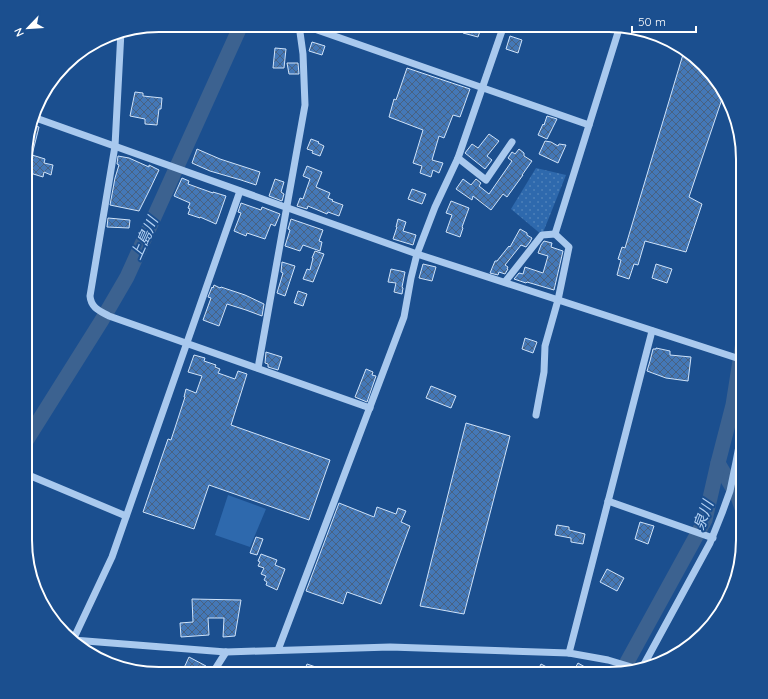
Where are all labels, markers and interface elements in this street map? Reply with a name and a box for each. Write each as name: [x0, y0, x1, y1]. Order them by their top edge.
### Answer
north arrow: [8, 8, 48, 48]
scale bar: [632, 8, 696, 34]
text: 50 m: [638, 14, 666, 29]
text: N: [11, 26, 27, 39]
water label: 上島川: [126, 212, 163, 262]
water label: 泉川: [689, 496, 718, 532]

